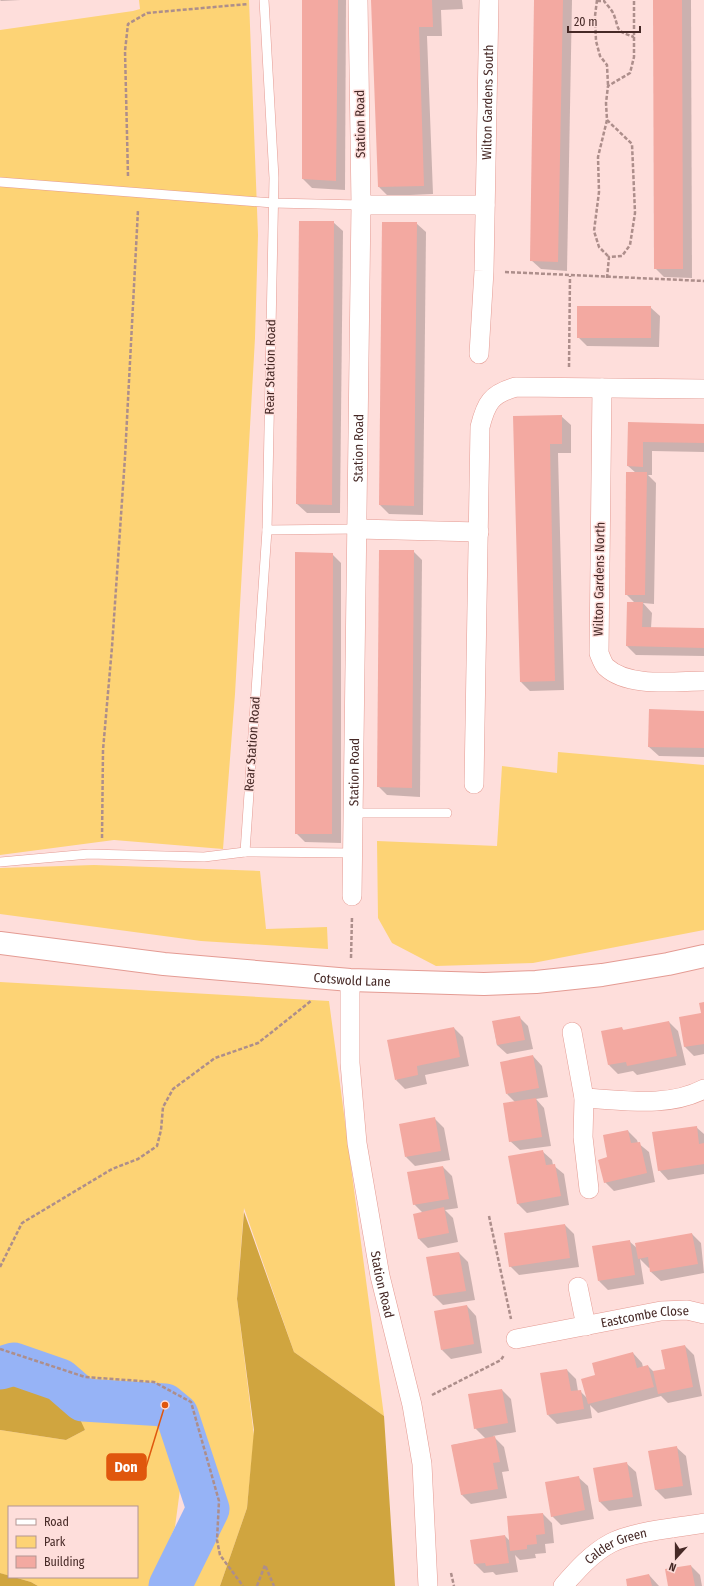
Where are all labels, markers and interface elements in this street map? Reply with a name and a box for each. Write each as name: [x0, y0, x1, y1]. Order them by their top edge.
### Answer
scale bar: [568, 8, 640, 34]
text: 20 m: [574, 15, 598, 29]
street label: Wilton Gardens South: [479, 44, 496, 160]
street label: Station Road: [352, 90, 368, 158]
street label: Rear Station Road: [262, 319, 278, 415]
street label: Station Road: [350, 414, 366, 482]
street label: Wilton Gardens North: [591, 522, 607, 636]
street label: Rear Station Road: [241, 696, 263, 792]
street label: Station Road: [346, 738, 362, 806]
street label: Cotswold Lane: [313, 969, 391, 989]
street label: Station Road: [368, 1250, 398, 1319]
street label: Eastcombe Close: [599, 1302, 689, 1330]
callout: Don: [107, 1454, 146, 1480]
text: Don: [114, 1459, 138, 1476]
legend: [8, 1506, 138, 1578]
text: Road: [44, 1515, 69, 1529]
street label: Calder Green: [581, 1525, 648, 1567]
text: Park: [44, 1535, 66, 1549]
north arrow: [656, 1538, 696, 1578]
text: Building: [44, 1555, 85, 1569]
text: N: [667, 1560, 678, 1574]

